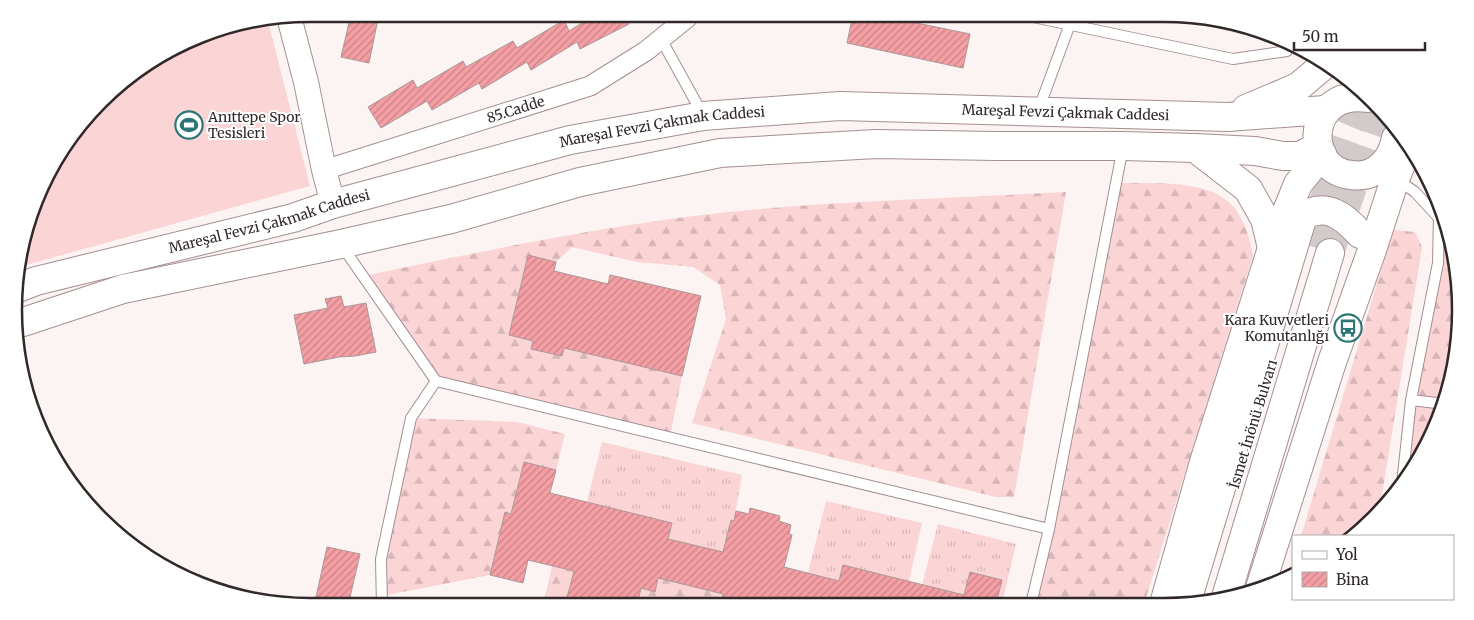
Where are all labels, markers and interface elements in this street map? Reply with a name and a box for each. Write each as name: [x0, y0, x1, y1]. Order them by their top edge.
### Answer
scale bar: [1294, 20, 1425, 52]
text: 50 m: [1302, 27, 1339, 46]
street label: 85.Cadde: [485, 92, 547, 127]
street label: Mareşal Fevzi Çakmak Caddesi: [961, 100, 1170, 124]
street label: Mareşal Fevzi Çakmak Caddesi: [557, 102, 766, 151]
place label: Anıttepe Spor Tesisleri: [207, 108, 301, 142]
sports icon: Anıttepe Spor Tesisleri: [174, 110, 204, 140]
street label: Mareşal Fevzi Çakmak Caddesi: [167, 185, 372, 257]
place label: Kara Kuvvetleri Komutanlığı: [1225, 311, 1329, 345]
bus stop icon: Kara Kuvvetleri Komutanlığı: [1333, 313, 1363, 343]
street label: İsmet İnönü Bulvarı: [1225, 357, 1281, 491]
legend: [1292, 535, 1454, 600]
text: Yol: [1335, 545, 1358, 564]
text: Bina: [1336, 570, 1369, 589]

